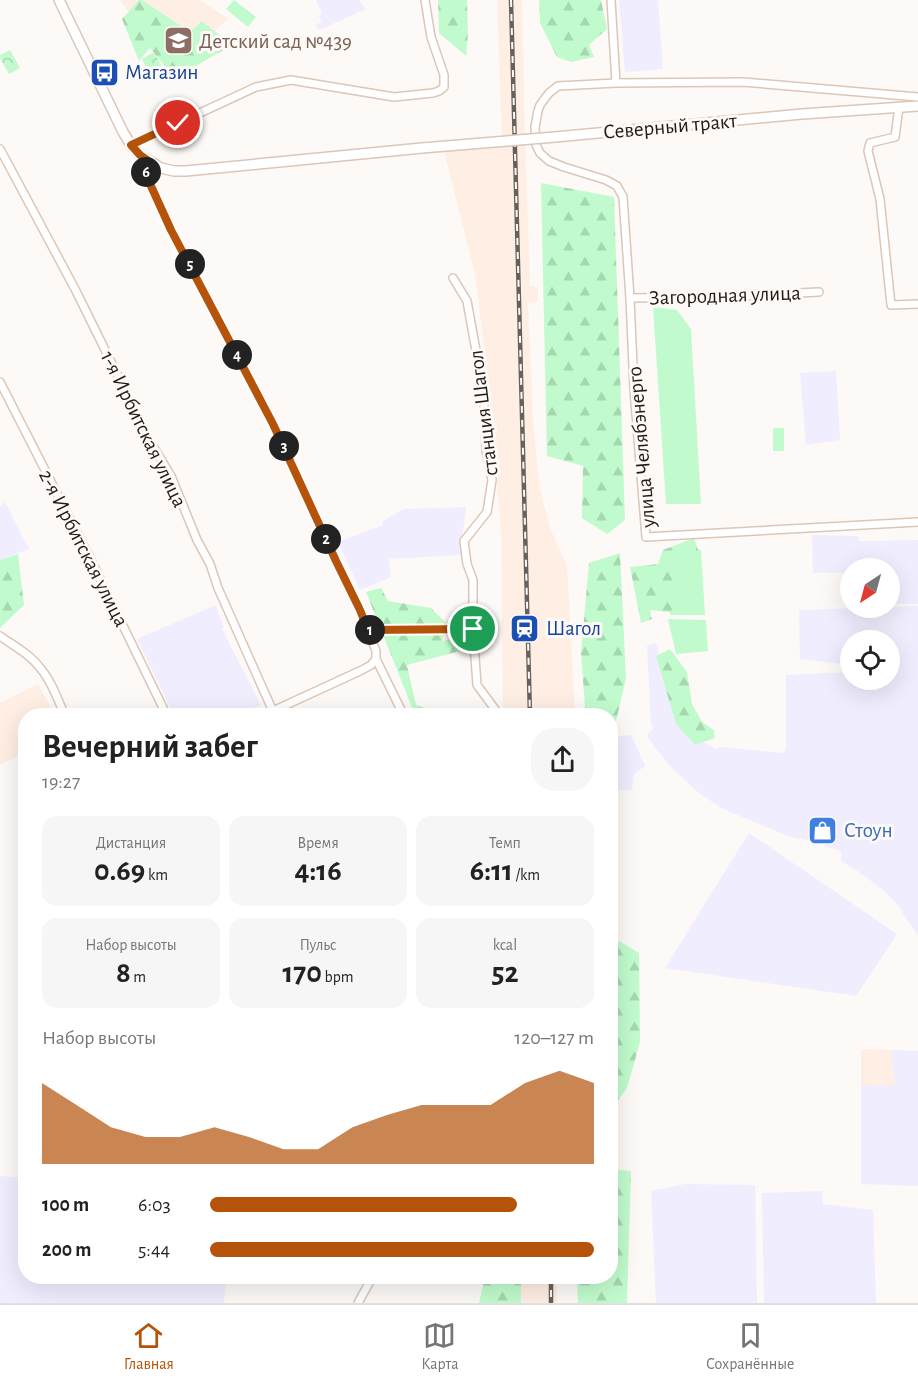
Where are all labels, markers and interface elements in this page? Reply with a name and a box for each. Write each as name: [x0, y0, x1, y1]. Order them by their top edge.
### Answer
school or university icon: Детский сад №439: [162, 25, 194, 57]
place label: Детский сад №439: [199, 31, 352, 52]
bus stop icon: Магазин: [88, 56, 120, 88]
place label: Магазин: [125, 62, 199, 83]
pin: [152, 97, 203, 148]
icon: check: [161, 106, 194, 139]
street label: Северный тракт: [602, 110, 738, 143]
pin: 6: [131, 157, 161, 187]
text: 6: [142, 164, 150, 180]
pin: 5: [175, 249, 205, 279]
text: 5: [187, 256, 193, 272]
street label: Загородная улица: [649, 282, 802, 309]
pin: 4: [222, 340, 252, 370]
text: 4: [233, 347, 241, 363]
street label: 1-я Ирбитская улица: [97, 348, 191, 511]
street label: станция Шагол: [465, 349, 502, 477]
street label: улица Челябэнерго: [624, 365, 659, 529]
pin: 3: [269, 431, 299, 461]
text: 3: [281, 438, 287, 454]
street label: 2-я Ирбитская улица: [35, 466, 132, 631]
pin: 2: [311, 524, 341, 554]
text: 2: [322, 531, 330, 547]
north arrow: [840, 558, 900, 618]
map controls: [840, 558, 900, 690]
pin: [447, 603, 498, 654]
icon: arrive: [456, 612, 489, 645]
station icon: Шагол: [509, 612, 541, 644]
pin: 1: [355, 615, 385, 645]
place label: Шагол: [546, 618, 601, 639]
text: 1: [367, 622, 373, 638]
button: locate: [840, 630, 900, 690]
button: share: [531, 728, 594, 791]
text: Вечерний забег: [42, 731, 258, 764]
text: 19:27: [42, 772, 80, 792]
shop icon: Стоун: [807, 814, 839, 846]
place label: Стоун: [844, 820, 893, 841]
text: Дистанция: [96, 835, 166, 851]
text: Время: [297, 835, 339, 851]
text: Темп: [489, 835, 521, 851]
text: 0.69: [94, 856, 145, 886]
text: 4:16: [294, 856, 342, 886]
text: 6:11: [470, 856, 513, 886]
text: km: [145, 867, 168, 883]
text: /km: [513, 867, 540, 883]
text: Набор высоты: [85, 937, 177, 953]
text: Пульс: [299, 937, 337, 953]
text: kcal: [493, 937, 517, 953]
text: 8: [116, 958, 131, 988]
text: 170: [282, 958, 322, 988]
text: 52: [491, 958, 519, 988]
text: m: [131, 969, 146, 985]
text: bpm: [322, 969, 354, 985]
text: Набор высоты: [42, 1028, 156, 1048]
text: 120–127 m: [514, 1028, 594, 1048]
text: 100 m: [42, 1195, 89, 1215]
text: 6:03: [138, 1195, 171, 1215]
text: 200 m: [42, 1240, 91, 1260]
text: 5:44: [138, 1240, 170, 1260]
tab: Главная: [124, 1319, 174, 1374]
tab: Карта: [421, 1319, 459, 1374]
tab: Сохранённые: [706, 1319, 794, 1374]

